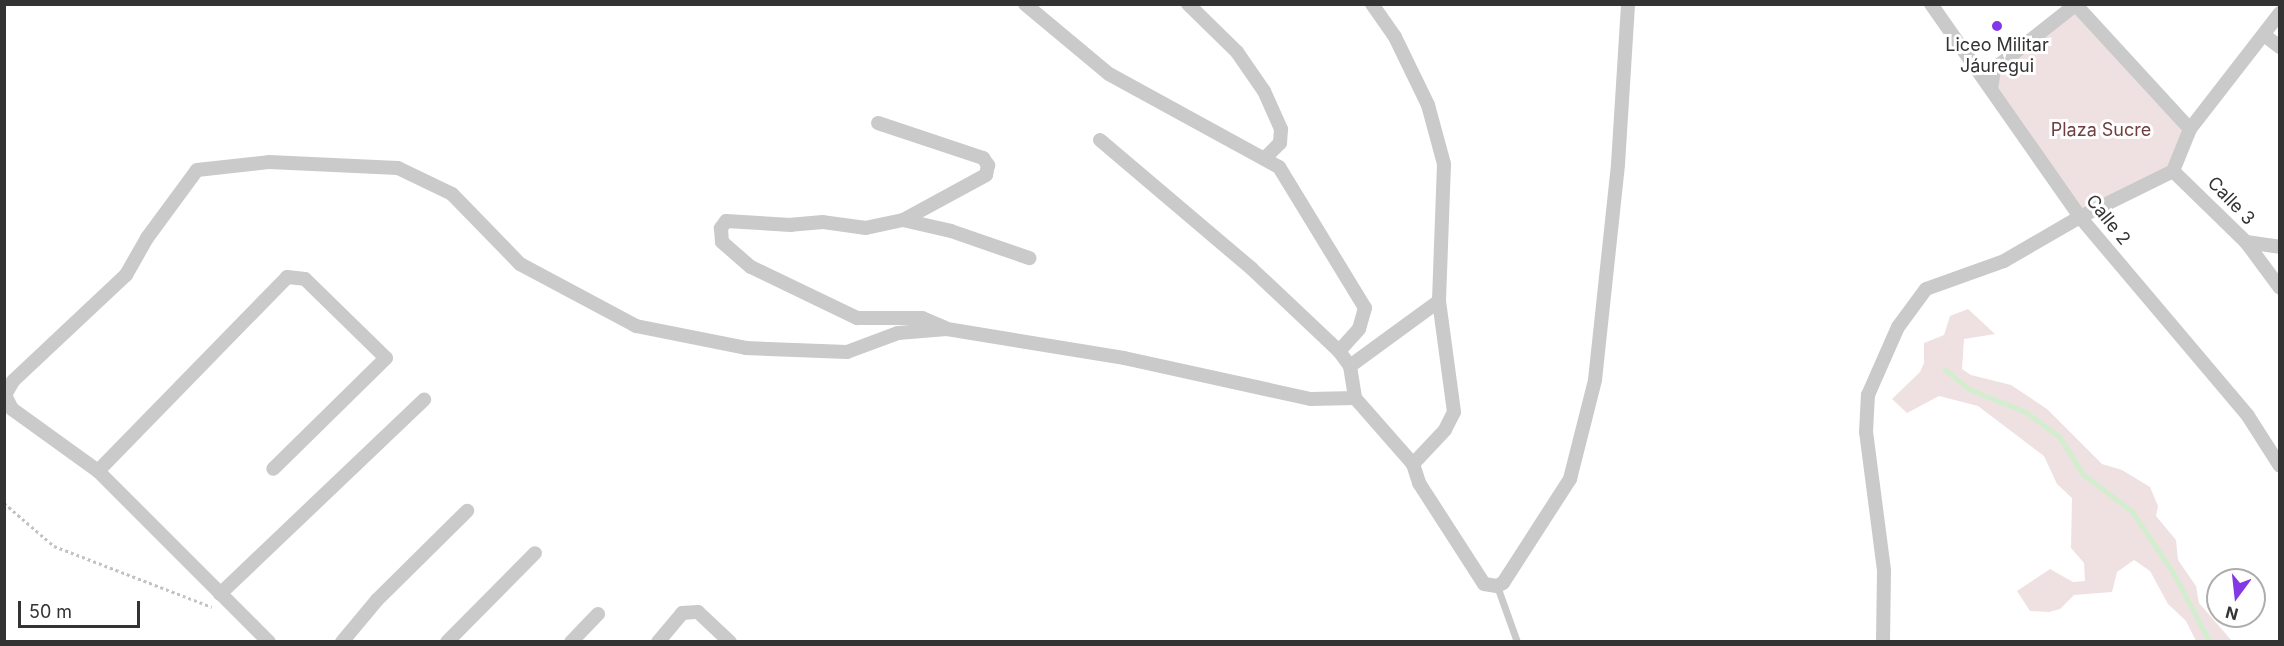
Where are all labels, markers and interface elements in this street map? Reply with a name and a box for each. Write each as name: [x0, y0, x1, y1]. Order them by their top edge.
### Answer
marker: Liceo Militar Jáuregui: [1990, 19, 2004, 33]
place label: Liceo Militar Jáuregui: [1945, 35, 2049, 78]
park label: Plaza Sucre: [2051, 119, 2151, 141]
street label: Calle 3: [2203, 172, 2259, 230]
street label: Calle 2: [2081, 190, 2135, 250]
north arrow: [2206, 568, 2266, 628]
scale bar: [21, 589, 142, 627]
text: 50 m: [29, 601, 72, 622]
text: N: [2223, 602, 2240, 625]

